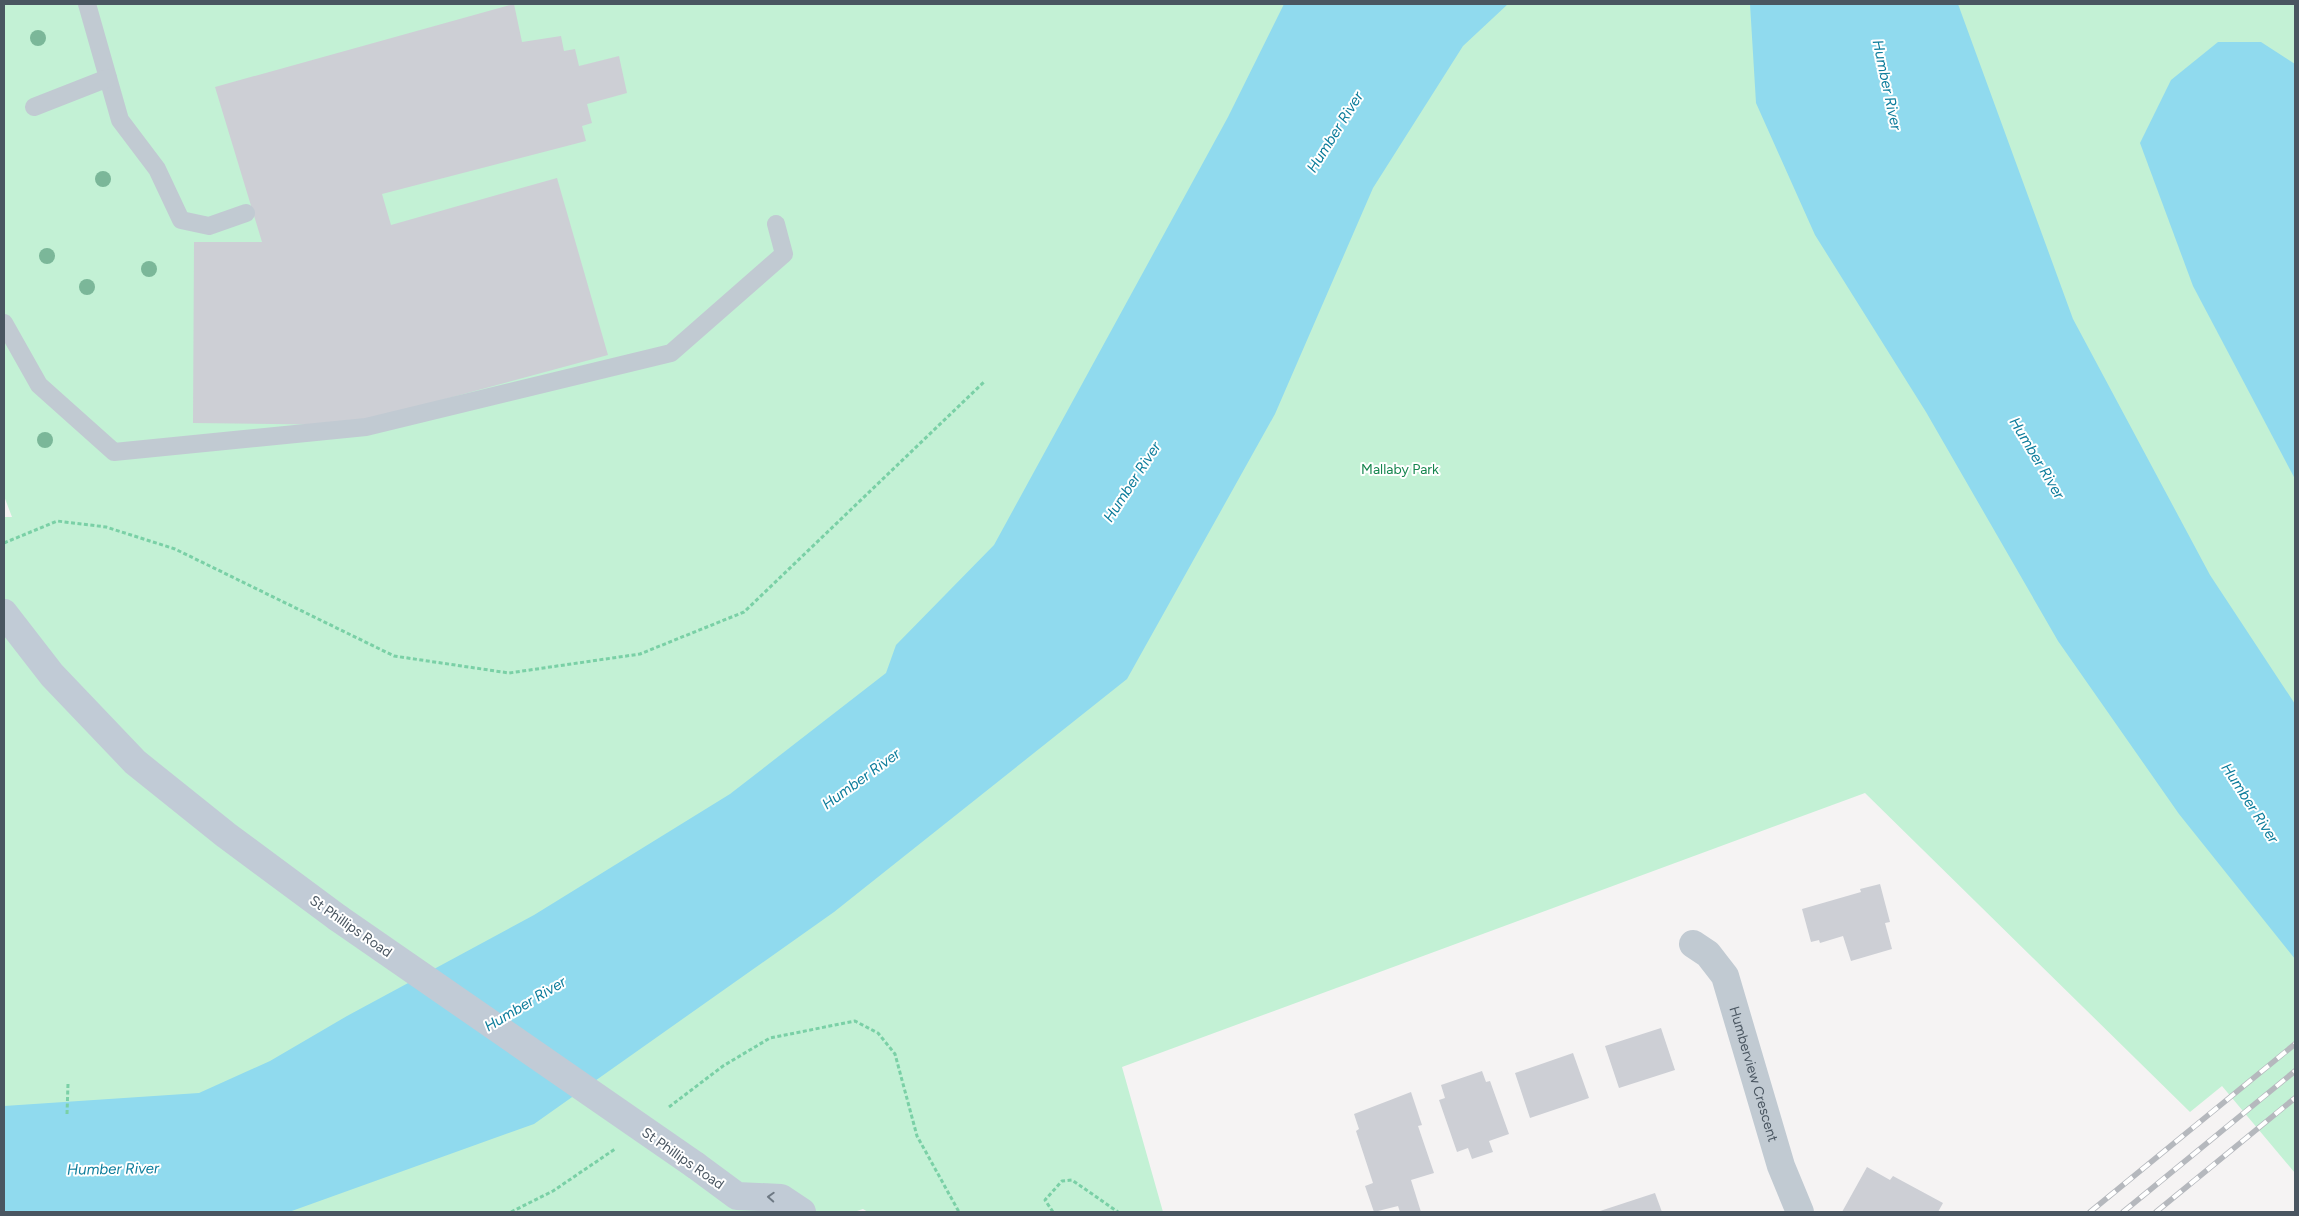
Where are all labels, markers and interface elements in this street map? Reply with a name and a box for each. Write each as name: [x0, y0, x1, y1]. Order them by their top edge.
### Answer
water label: Humber River: [1869, 38, 1906, 133]
water label: Humber River: [1303, 87, 1367, 176]
water label: Humber River: [2006, 414, 2069, 503]
water label: Humber River: [1099, 438, 1165, 526]
park label: Mallaby Park: [1361, 461, 1439, 478]
water label: Humber River: [818, 744, 904, 813]
water label: Humber River: [2217, 759, 2283, 847]
street label: St Phillips Road: [306, 892, 395, 961]
water label: Humber River: [481, 972, 570, 1035]
street label: Humberview Crescent: [1725, 1004, 1781, 1144]
street label: St Phillips Road: [638, 1124, 727, 1193]
water label: Humber River: [67, 1159, 160, 1179]
one-way arrow: [767, 1192, 775, 1203]

